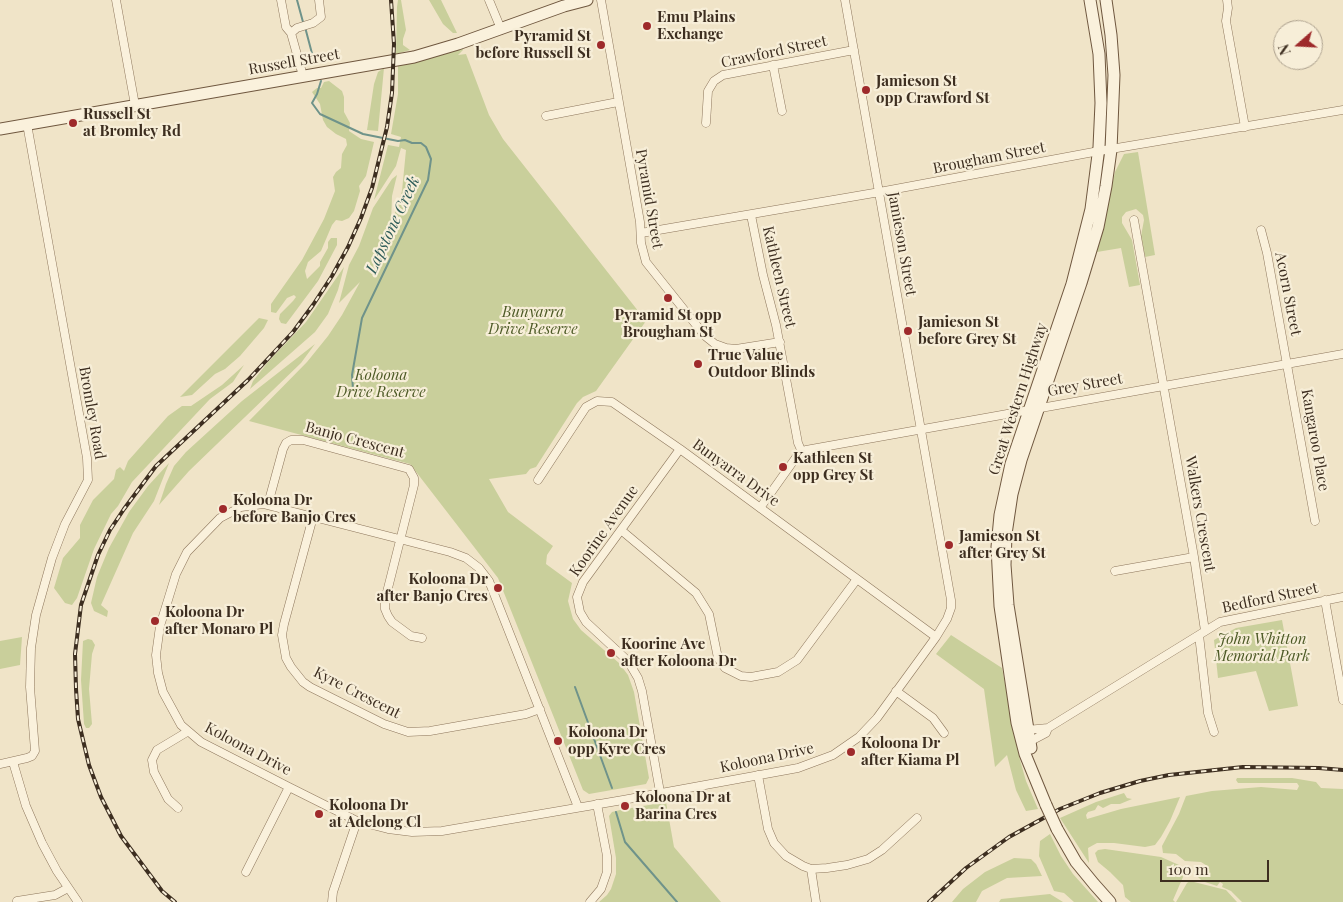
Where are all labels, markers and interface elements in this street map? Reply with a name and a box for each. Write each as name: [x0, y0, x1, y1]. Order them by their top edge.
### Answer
place label: Emu Plains Exchange: [657, 8, 735, 43]
marker: Emu Plains Exchange: [641, 20, 653, 32]
north arrow: [1273, 20, 1323, 70]
place label: Pyramid St before Russell St: [475, 27, 591, 62]
street label: Crawford Street: [719, 32, 829, 72]
marker: Pyramid St before Russell St: [595, 39, 607, 51]
text: N: [1274, 42, 1295, 58]
street label: Russell Street: [247, 45, 341, 79]
place label: Jamieson St opp Crawford St: [876, 72, 990, 107]
marker: Jamieson St opp Crawford St: [860, 84, 872, 96]
place label: Russell St at Bromley Rd: [83, 105, 181, 140]
marker: Russell St at Bromley Rd: [67, 117, 79, 129]
street label: Brougham Street: [931, 138, 1047, 178]
street label: Pyramid Street: [631, 148, 667, 250]
water label: Lapstone Creek: [362, 173, 424, 277]
street label: Jamieson Street: [884, 191, 920, 297]
street label: Kathleen Street: [759, 224, 799, 330]
street label: Acorn Street: [1271, 251, 1305, 337]
marker: Pyramid St opp Brougham St: [662, 292, 674, 304]
park label: Bunyarra Drive Reserve: [488, 303, 578, 338]
place label: Pyramid St opp Brougham St: [615, 306, 721, 341]
place label: Jamieson St before Grey St: [918, 313, 1016, 348]
street label: Great Western Highway: [985, 321, 1051, 477]
marker: Jamieson St before Grey St: [902, 325, 914, 337]
place label: True Value Outdoor Blinds: [708, 346, 815, 381]
marker: True Value Outdoor Blinds: [692, 358, 704, 370]
street label: Bromley Road: [75, 365, 109, 461]
park label: Koloona Drive Reserve: [336, 366, 426, 401]
street label: Grey Street: [1046, 370, 1124, 400]
street label: Kangaroo Place: [1297, 388, 1333, 492]
street label: Banjo Crescent: [303, 418, 407, 462]
street label: Bunyarra Drive: [689, 435, 783, 511]
place label: Kathleen St opp Grey St: [793, 449, 873, 484]
street label: Walkers Crescent: [1181, 455, 1219, 573]
marker: Kathleen St opp Grey St: [777, 461, 789, 473]
street label: Koorine Avenue: [566, 482, 642, 580]
place label: Koloona Dr before Banjo Cres: [233, 491, 356, 526]
marker: Koloona Dr before Banjo Cres: [217, 503, 229, 515]
place label: Jamieson St after Grey St: [959, 527, 1046, 562]
marker: Jamieson St after Grey St: [943, 539, 955, 551]
place label: Koloona Dr after Banjo Cres: [376, 570, 488, 605]
street label: Bedford Street: [1220, 579, 1320, 617]
marker: Koloona Dr after Banjo Cres: [492, 582, 504, 594]
place label: Koloona Dr after Monaro Pl: [165, 603, 273, 638]
marker: Koloona Dr after Monaro Pl: [149, 615, 161, 627]
park label: John Whitton Memorial Park: [1214, 630, 1310, 665]
place label: Koorine Ave after Koloona Dr: [621, 635, 737, 670]
marker: Koorine Ave after Koloona Dr: [605, 647, 617, 659]
street label: Kyre Crescent: [310, 663, 404, 723]
street label: Koloona Drive: [202, 719, 294, 779]
place label: Koloona Dr opp Kyre Cres: [568, 723, 666, 758]
place label: Koloona Dr after Kiama Pl: [861, 734, 959, 769]
marker: Koloona Dr opp Kyre Cres: [552, 735, 564, 747]
street label: Koloona Drive: [719, 739, 815, 777]
marker: Koloona Dr after Kiama Pl: [845, 746, 857, 758]
place label: Koloona Dr at Barina Cres: [635, 788, 731, 823]
place label: Koloona Dr at Adelong Cl: [329, 796, 421, 831]
marker: Koloona Dr at Barina Cres: [619, 800, 631, 812]
marker: Koloona Dr at Adelong Cl: [313, 808, 325, 820]
scale bar: [1163, 850, 1272, 882]
text: 100 m: [1168, 859, 1209, 879]

